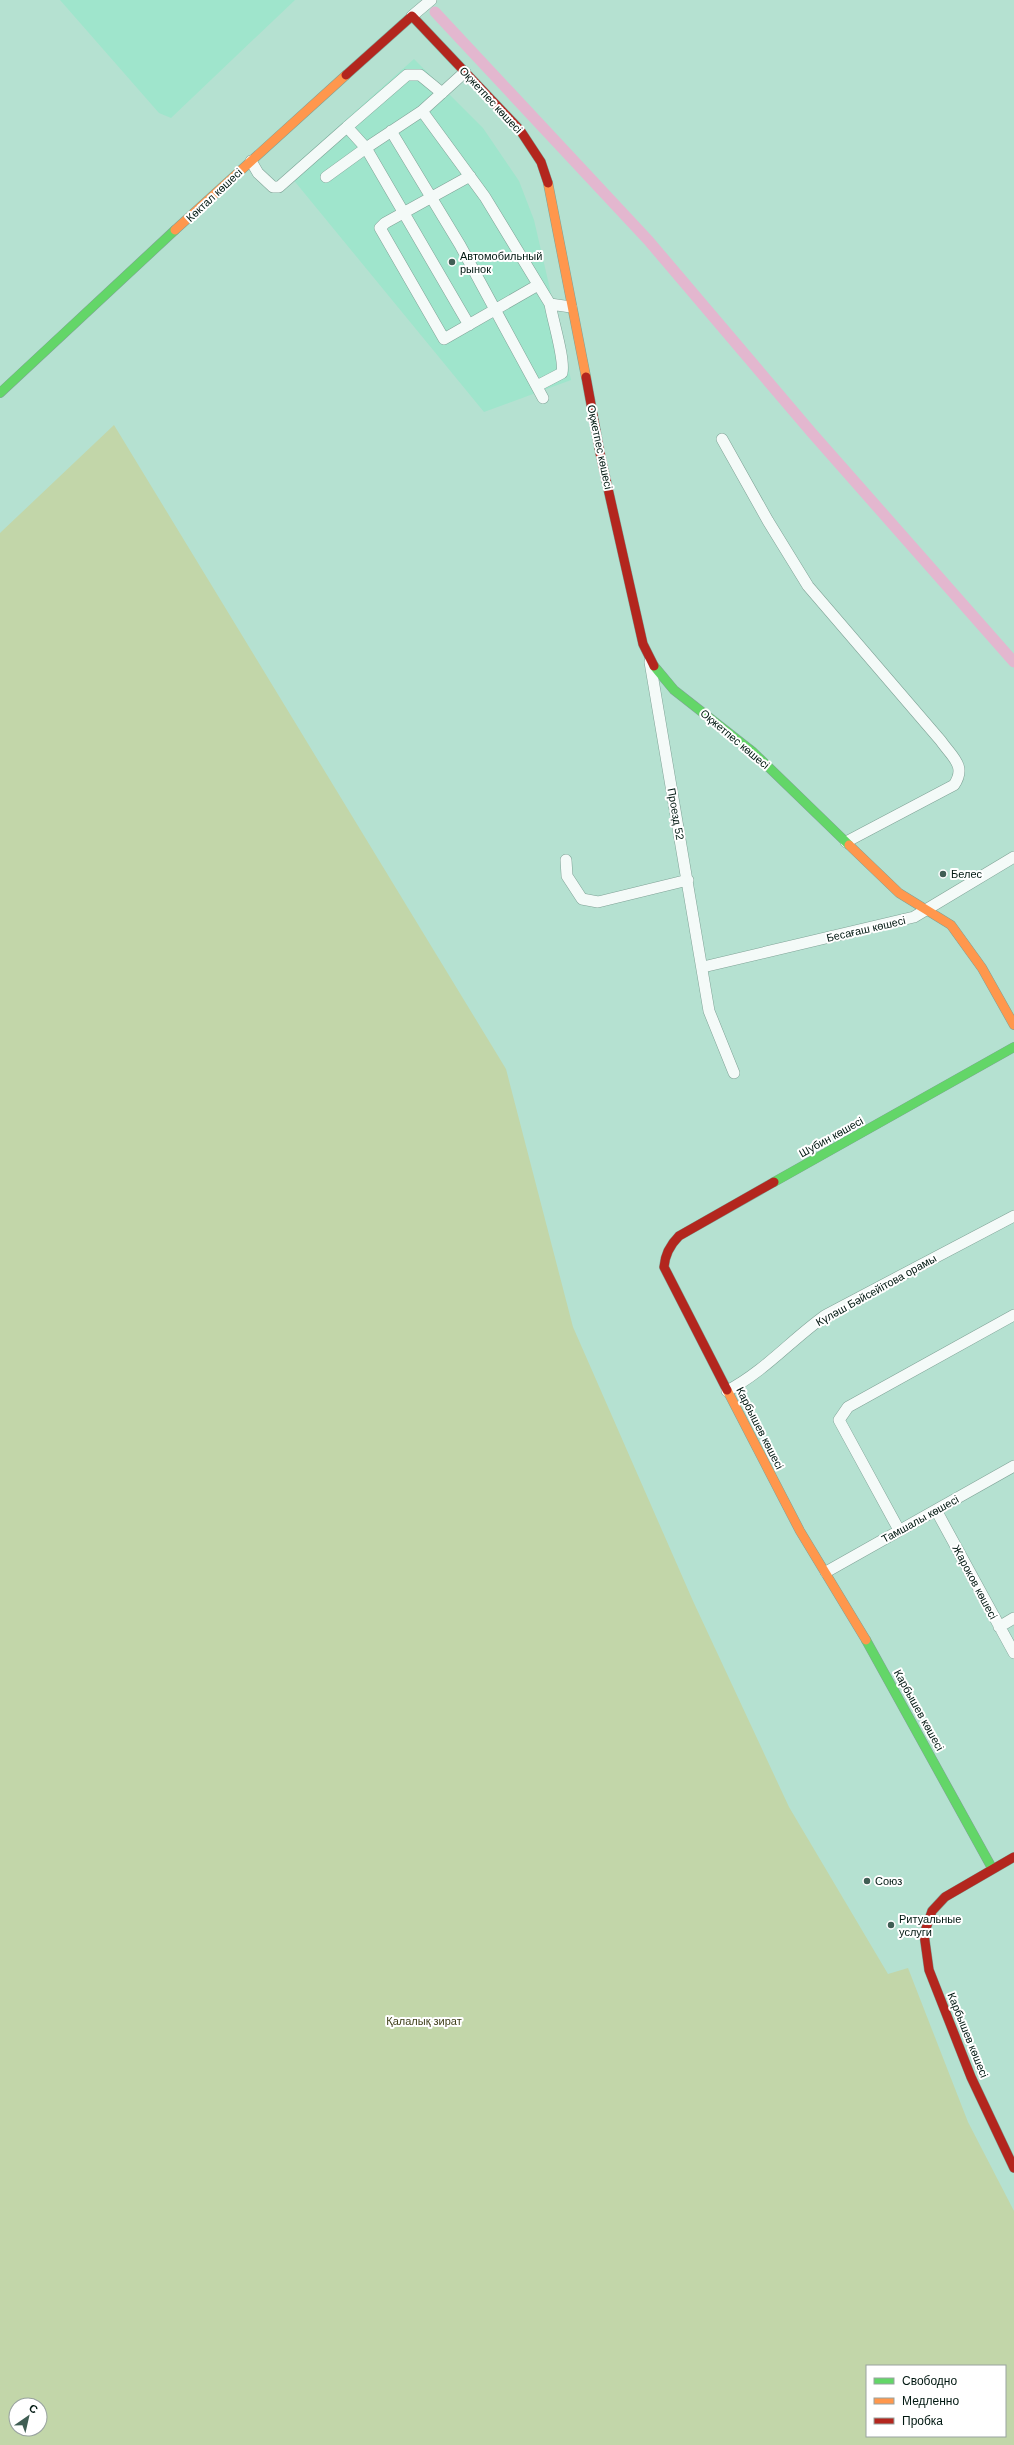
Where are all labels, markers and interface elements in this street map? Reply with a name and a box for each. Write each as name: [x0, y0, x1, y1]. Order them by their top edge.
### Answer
street label: Оқжетпес көшесі: [457, 64, 525, 136]
street label: Көктал көшесі: [184, 166, 244, 224]
place label: Автомобильный рынок: [460, 250, 542, 275]
marker: Автомобильный рынок: [447, 257, 457, 267]
street label: Оқжетпес көшесі: [585, 404, 615, 490]
street label: Оқжетпес көшесі: [698, 707, 772, 771]
street label: Проезд 52: [666, 787, 686, 841]
place label: Белес: [951, 868, 983, 880]
marker: Белес: [938, 869, 948, 879]
street label: Бесағаш көшесі: [825, 914, 907, 944]
street label: Шубин көшесі: [797, 1115, 865, 1159]
street label: Күләш Бәйсейітова орамы: [814, 1252, 938, 1328]
street label: Карбышев көшесі: [734, 1385, 786, 1471]
street label: Тамшалы көшесі: [879, 1493, 961, 1545]
street label: Жароков көшесі: [950, 1543, 1000, 1621]
street label: Карбышев көшесі: [892, 1668, 946, 1752]
place label: Союз: [875, 1875, 902, 1887]
marker: Союз: [862, 1876, 872, 1886]
place label: Ритуальные услуги: [899, 1913, 961, 1938]
marker: Ритуальные услуги: [886, 1920, 896, 1930]
street label: Карбышев көшесі: [945, 1991, 991, 2079]
park label: Қалалық зират: [386, 2015, 462, 2027]
legend: [866, 2365, 1006, 2437]
text: Свободно: [902, 2374, 957, 2388]
text: Медленно: [902, 2394, 959, 2408]
north arrow: [8, 2397, 48, 2437]
text: С: [27, 2402, 40, 2416]
text: Пробка: [902, 2414, 943, 2428]

